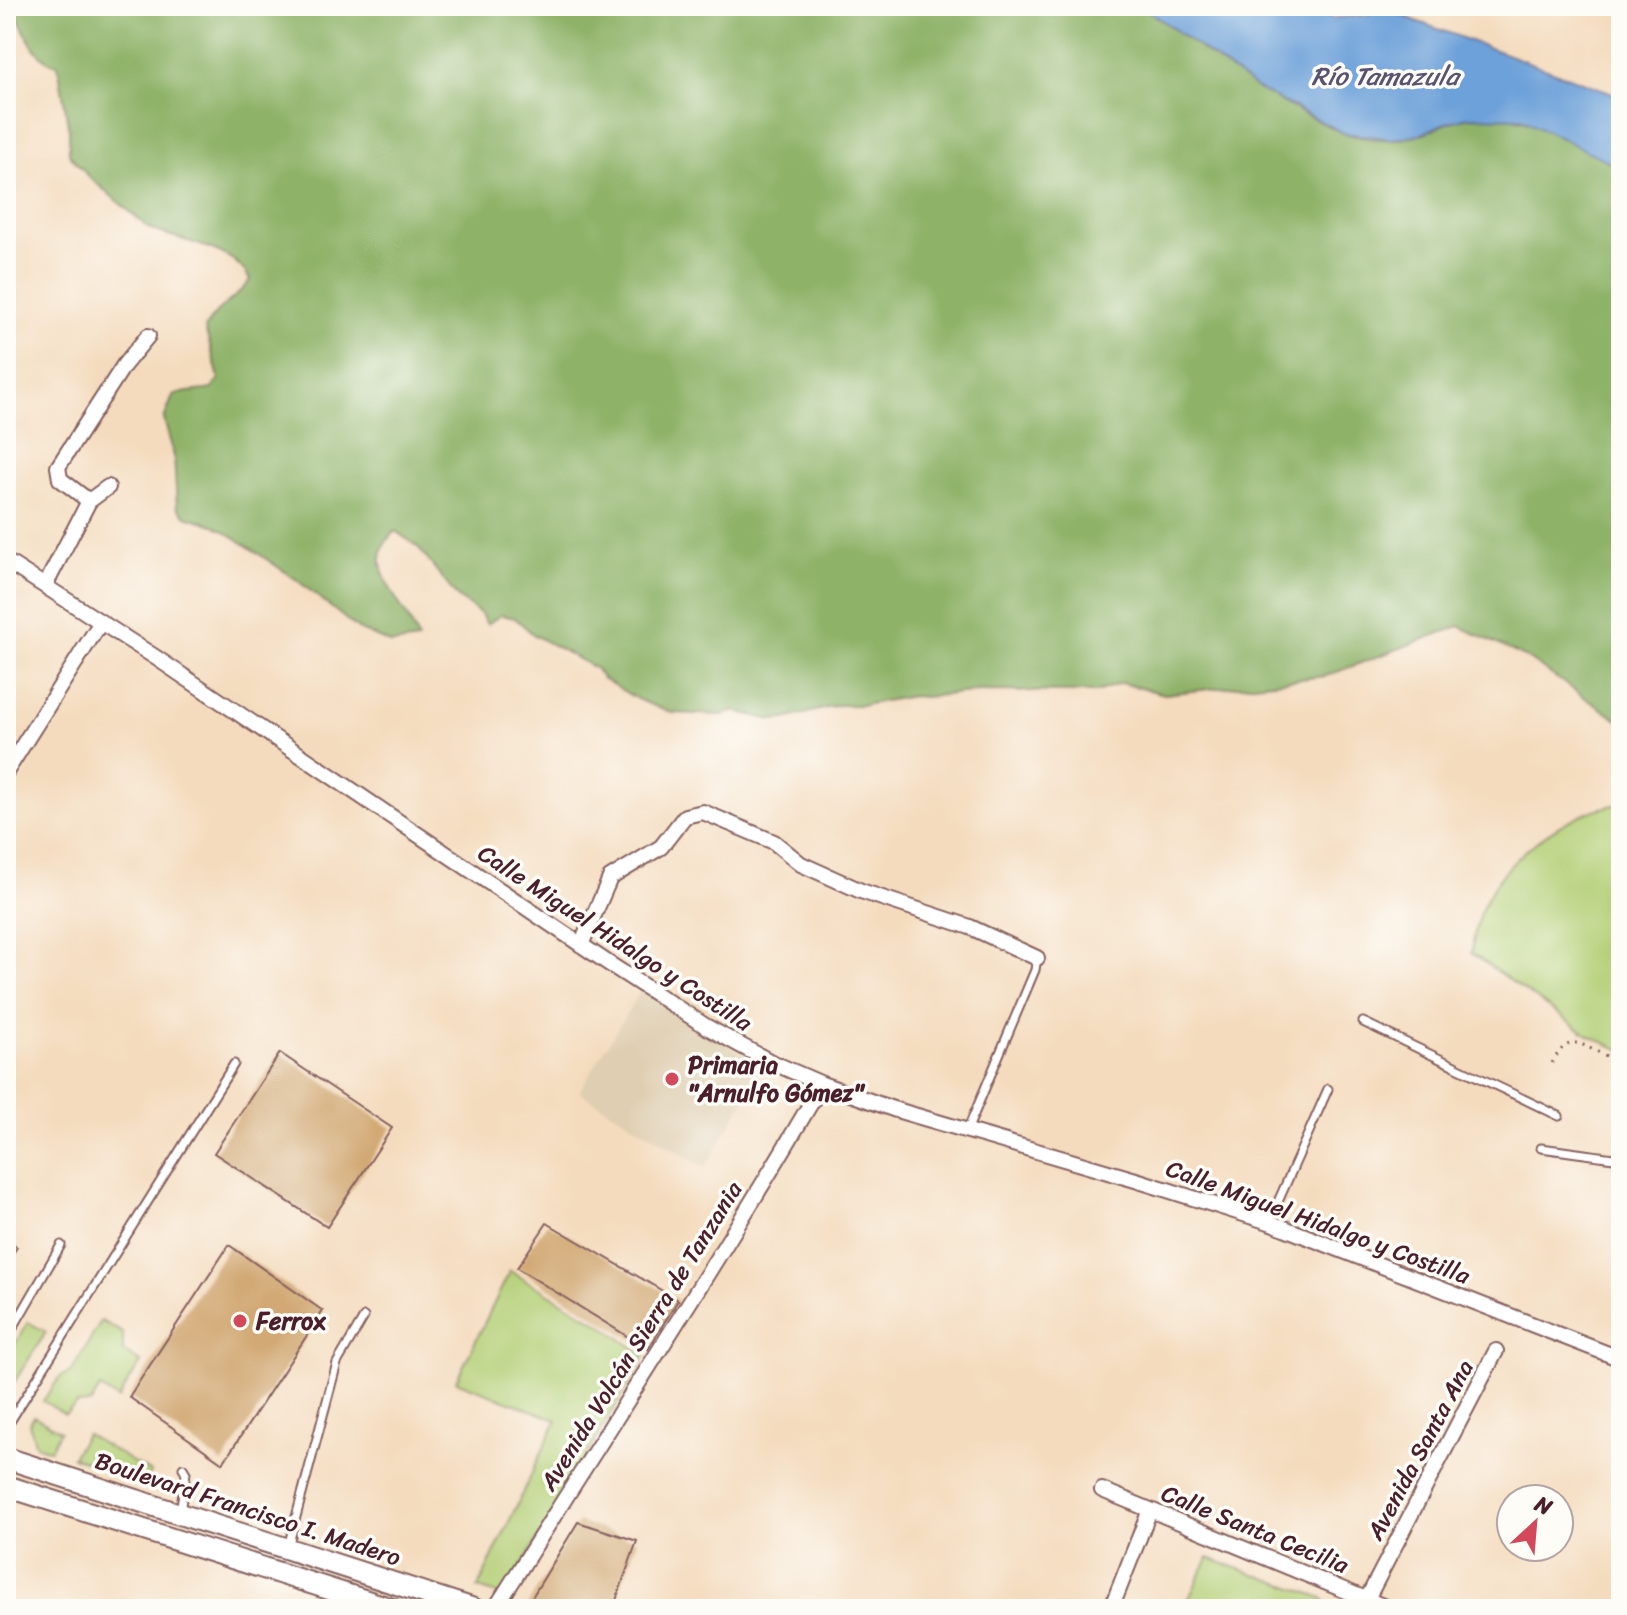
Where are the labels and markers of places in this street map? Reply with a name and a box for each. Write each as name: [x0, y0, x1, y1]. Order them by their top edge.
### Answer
place label: Primaria "Arnulfo Gómez": [688, 1044, 866, 1114]
marker: Primaria "Arnulfo Gómez": [663, 1070, 681, 1088]
place label: Ferrox: [255, 1300, 326, 1342]
marker: Ferrox: [231, 1312, 249, 1330]

